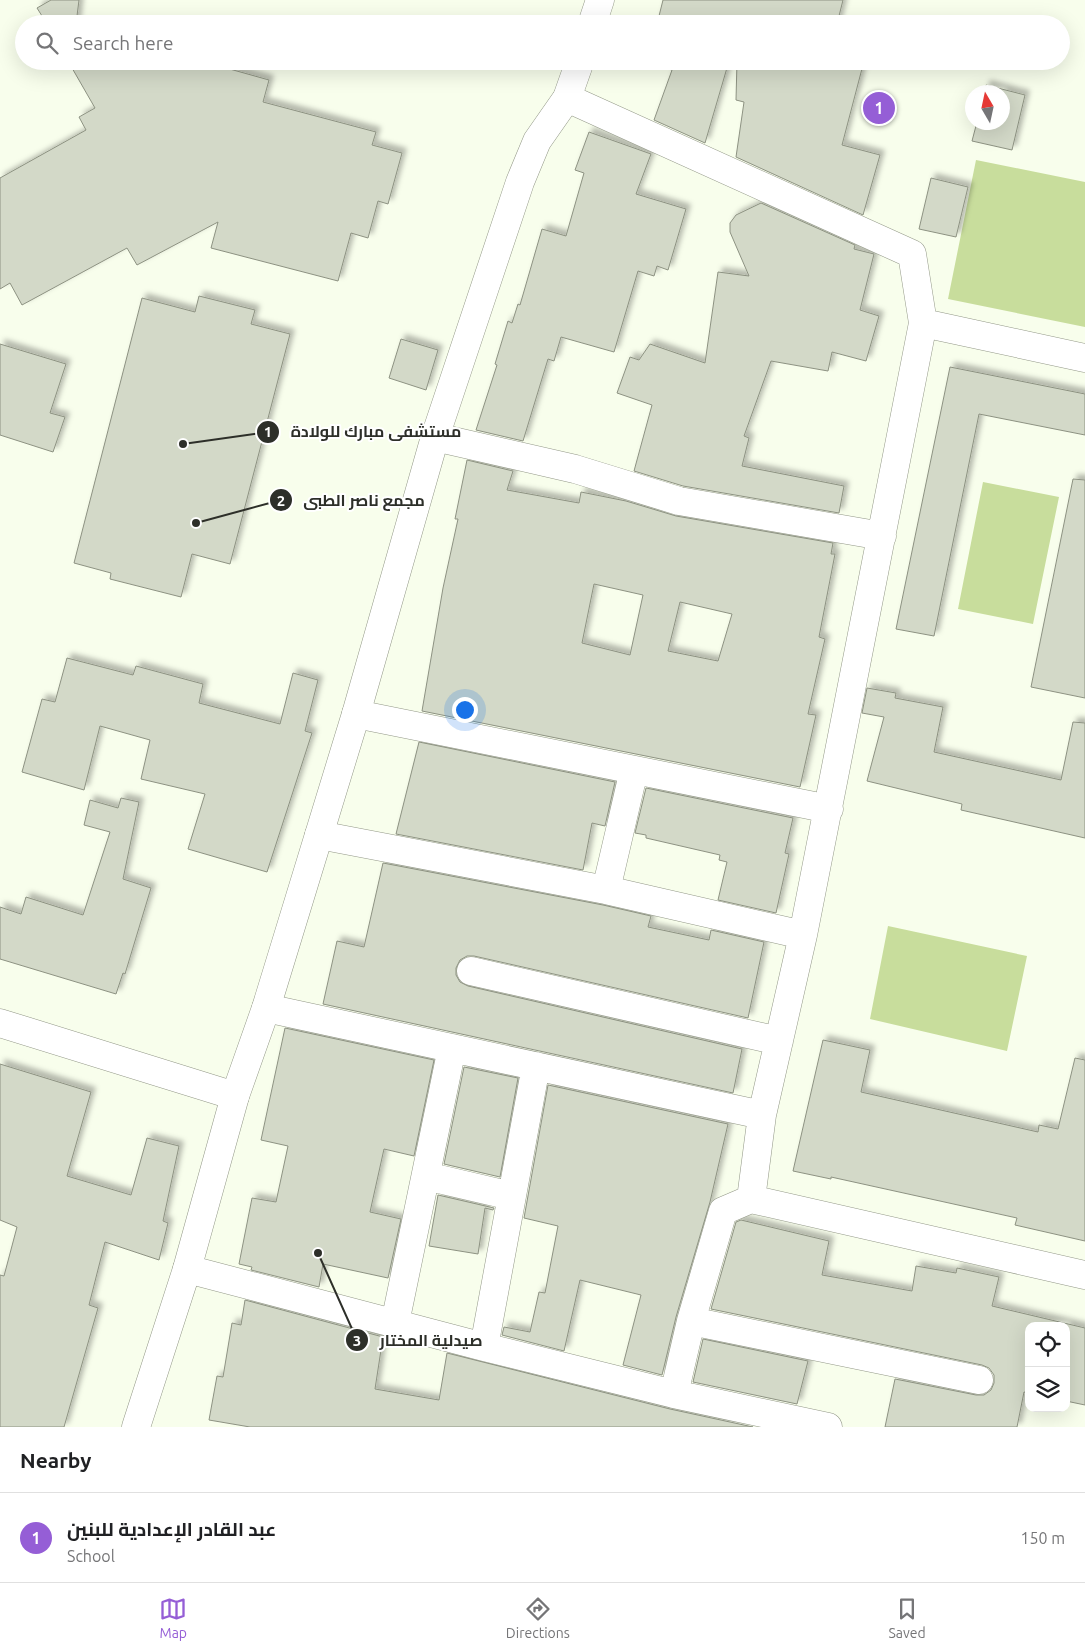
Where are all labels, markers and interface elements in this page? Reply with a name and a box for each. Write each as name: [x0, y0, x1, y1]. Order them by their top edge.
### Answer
search box: [15, 15, 1070, 70]
icon: search: [33, 29, 61, 57]
text: Search here: [73, 32, 173, 54]
north arrow: [965, 85, 1010, 130]
pin: 1: [863, 89, 895, 127]
callout: مستشفى مبارك للولادة: [256, 416, 471, 447]
text: مستشفى مبارك للولادة: [291, 422, 461, 441]
text: 1: [264, 423, 272, 440]
callout: مجمع ناصر الطبى: [268, 485, 435, 516]
text: مجمع ناصر الطبى: [303, 491, 425, 511]
text: 2: [277, 492, 285, 509]
your location: [452, 697, 478, 723]
map controls: [1025, 1322, 1070, 1412]
button: locate: [1025, 1322, 1070, 1367]
callout: صيدلية المختار: [345, 1325, 493, 1356]
text: صيدلية المختار: [379, 1331, 482, 1350]
text: 3: [353, 1332, 361, 1349]
button: layers: [1025, 1367, 1070, 1412]
text: Nearby: [20, 1448, 91, 1472]
text: عبد القادر الإعدادية للبنين: [67, 1518, 276, 1540]
text: 1: [31, 1529, 41, 1547]
text: 150 m: [1020, 1529, 1065, 1547]
text: School: [67, 1547, 115, 1565]
tab: Map: [159, 1595, 187, 1641]
tab: Directions: [506, 1595, 570, 1641]
tab: Saved: [888, 1595, 926, 1641]

